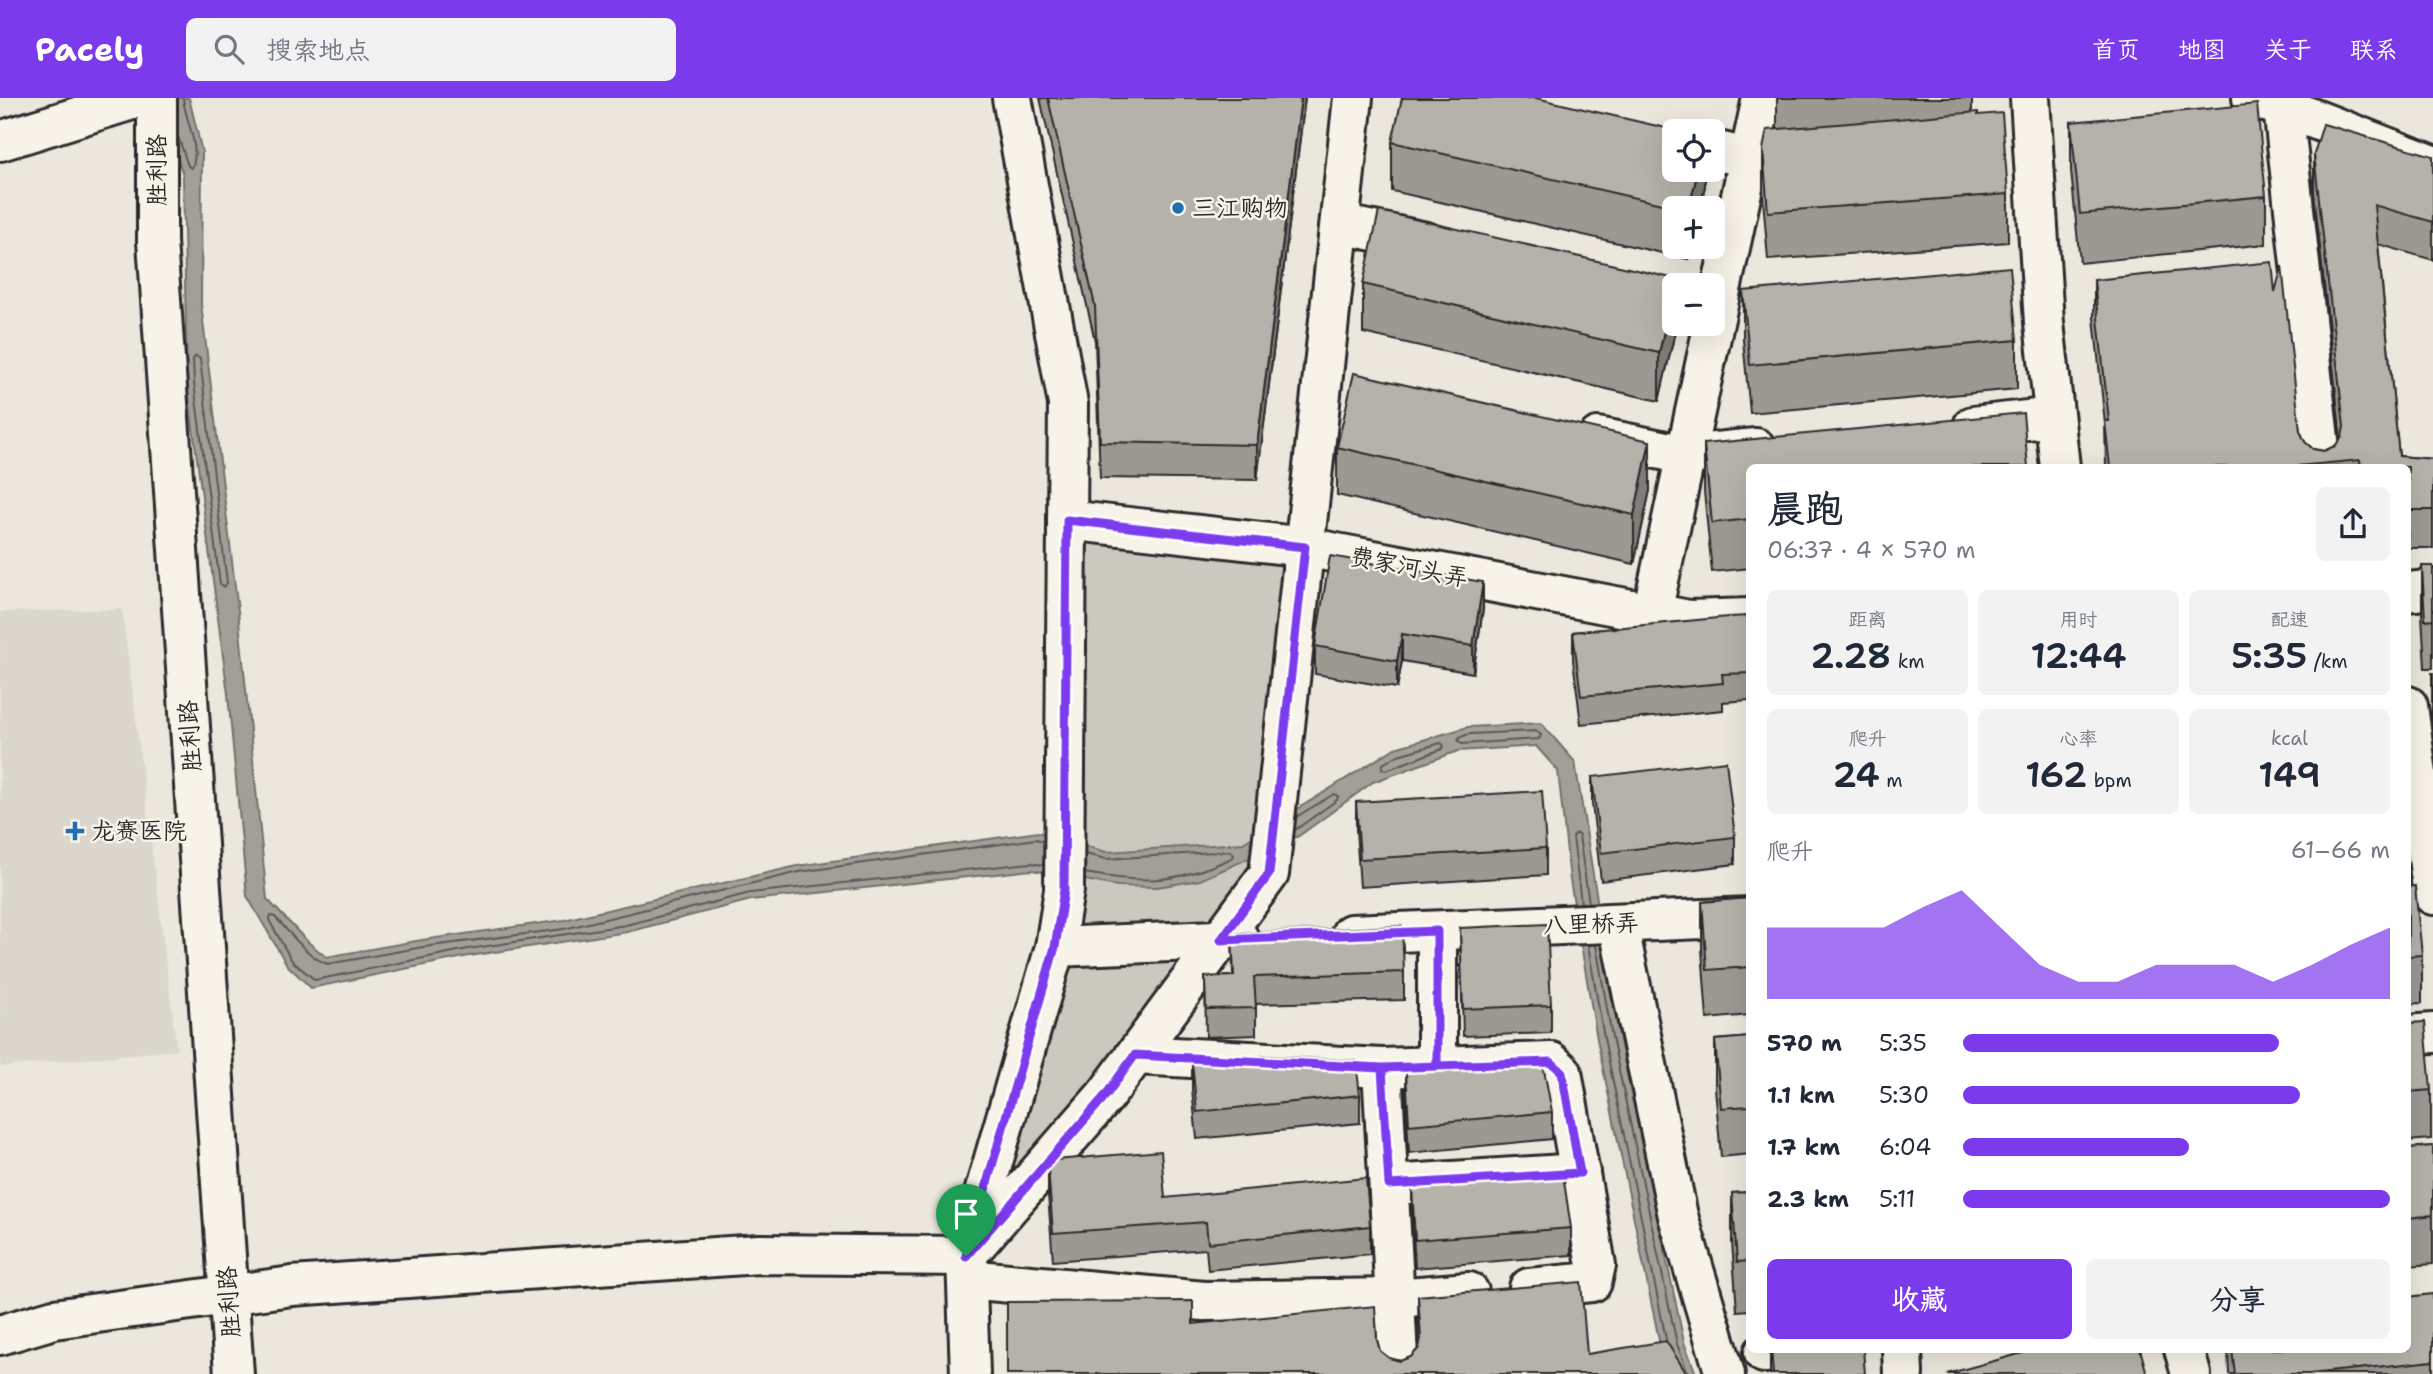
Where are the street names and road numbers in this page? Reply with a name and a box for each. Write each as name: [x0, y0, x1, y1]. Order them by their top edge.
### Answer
street label: 胜利路: [141, 134, 173, 206]
street label: 费家河头弄: [1347, 540, 1471, 594]
street label: 胜利路: [172, 699, 208, 773]
street label: 八里桥弄: [1542, 906, 1640, 942]
street label: 胜利路: [211, 1265, 247, 1339]

